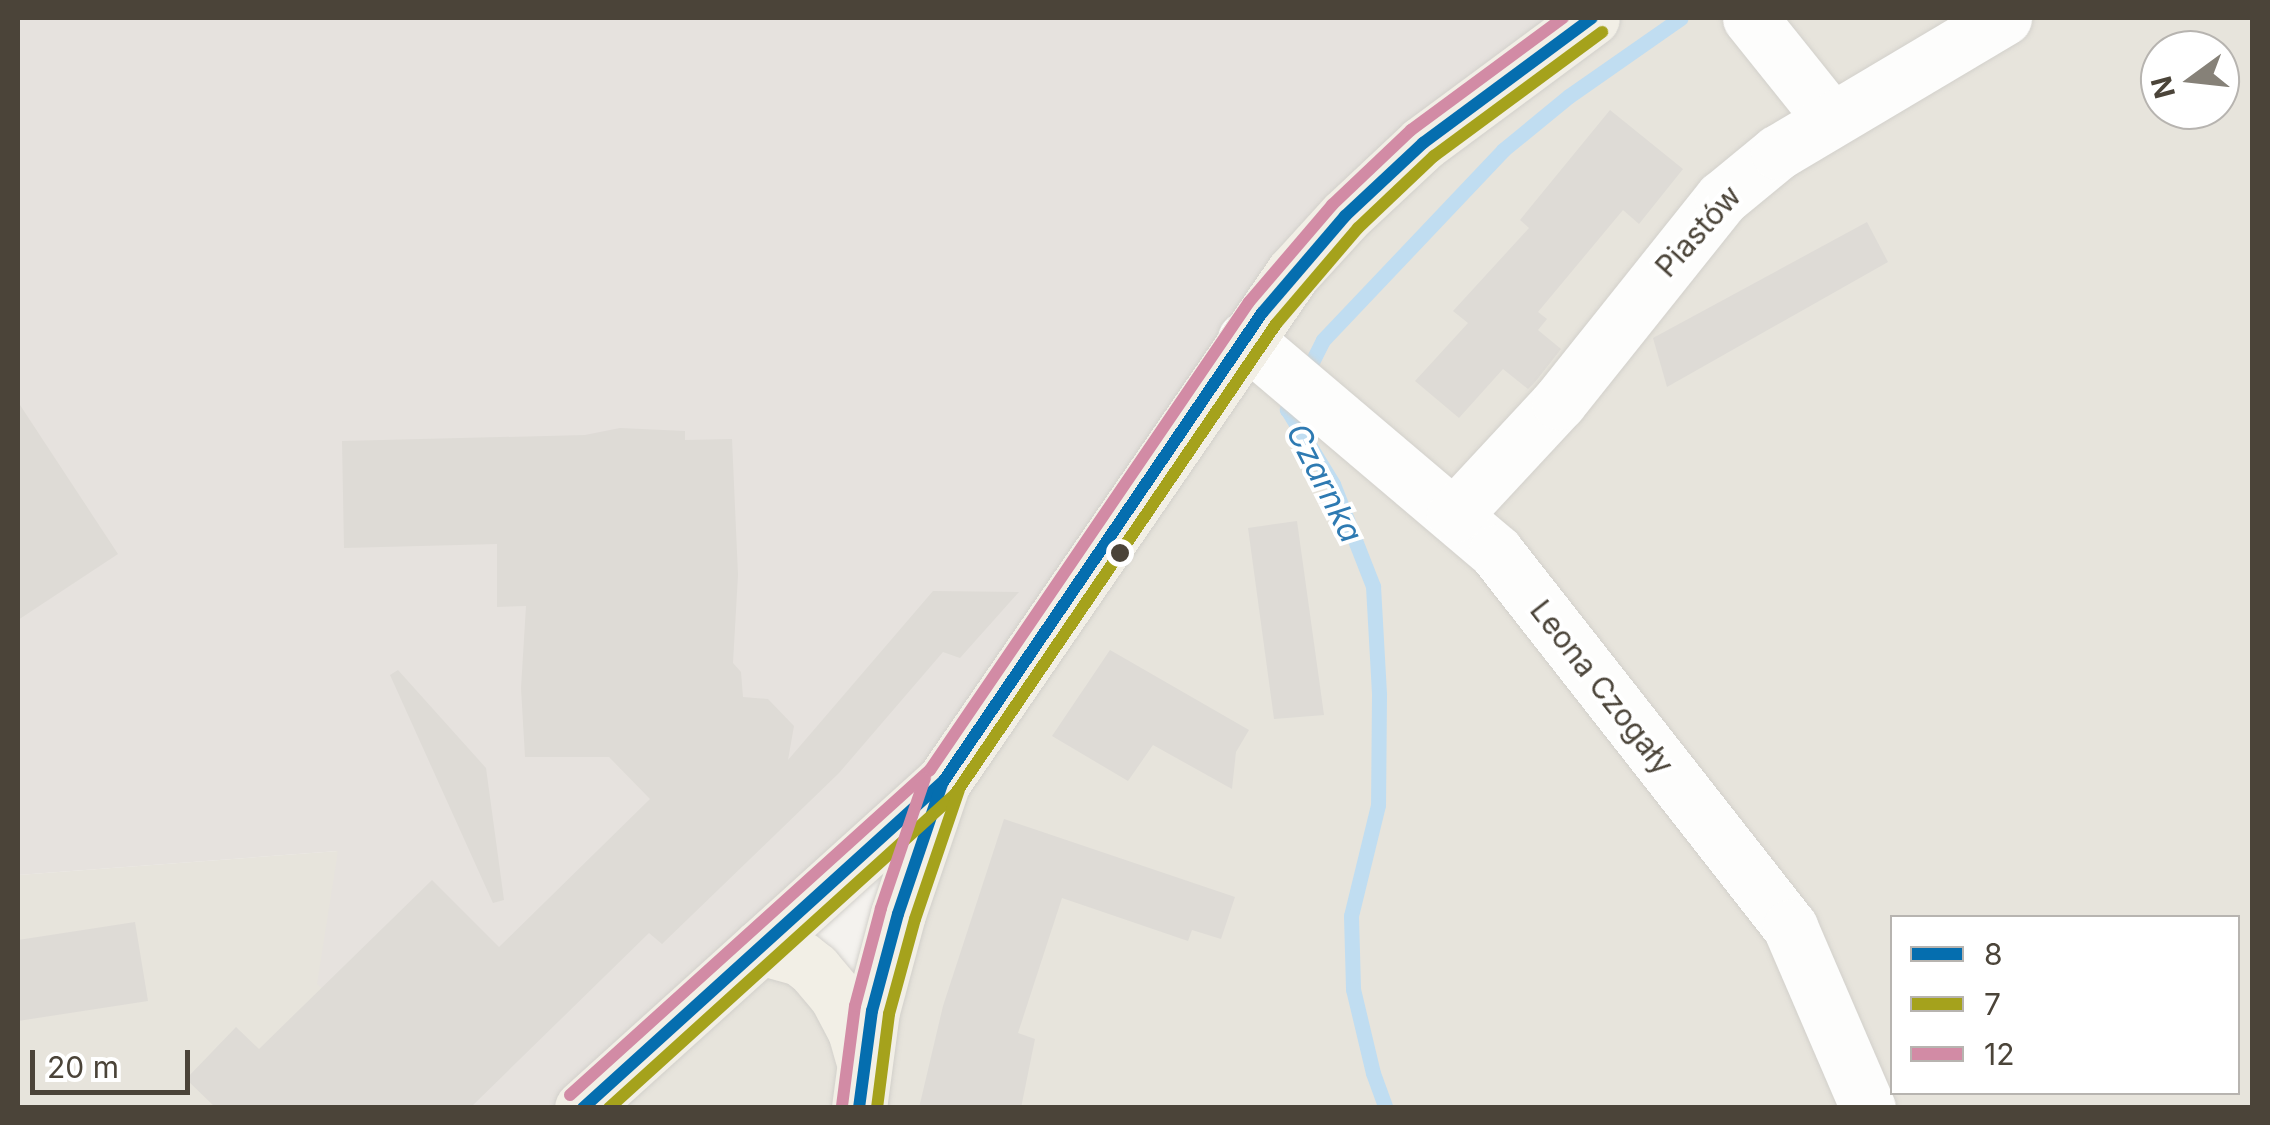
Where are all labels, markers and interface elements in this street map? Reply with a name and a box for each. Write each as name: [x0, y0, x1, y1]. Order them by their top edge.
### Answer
north arrow: [2140, 30, 2240, 130]
text: N: [2144, 73, 2182, 102]
street label: Piastów: [1648, 178, 1748, 284]
water label: Czarnka: [1278, 417, 1370, 549]
unlabelled marker: [1110, 543, 1130, 563]
street label: Leona Czogały: [1523, 593, 1681, 781]
legend: [1890, 915, 2240, 1095]
text: 8: [1984, 936, 2003, 972]
text: 7: [1984, 986, 2001, 1022]
scale bar: [35, 1030, 195, 1092]
text: 12: [1984, 1036, 2015, 1072]
text: 20 m: [47, 1049, 119, 1085]

